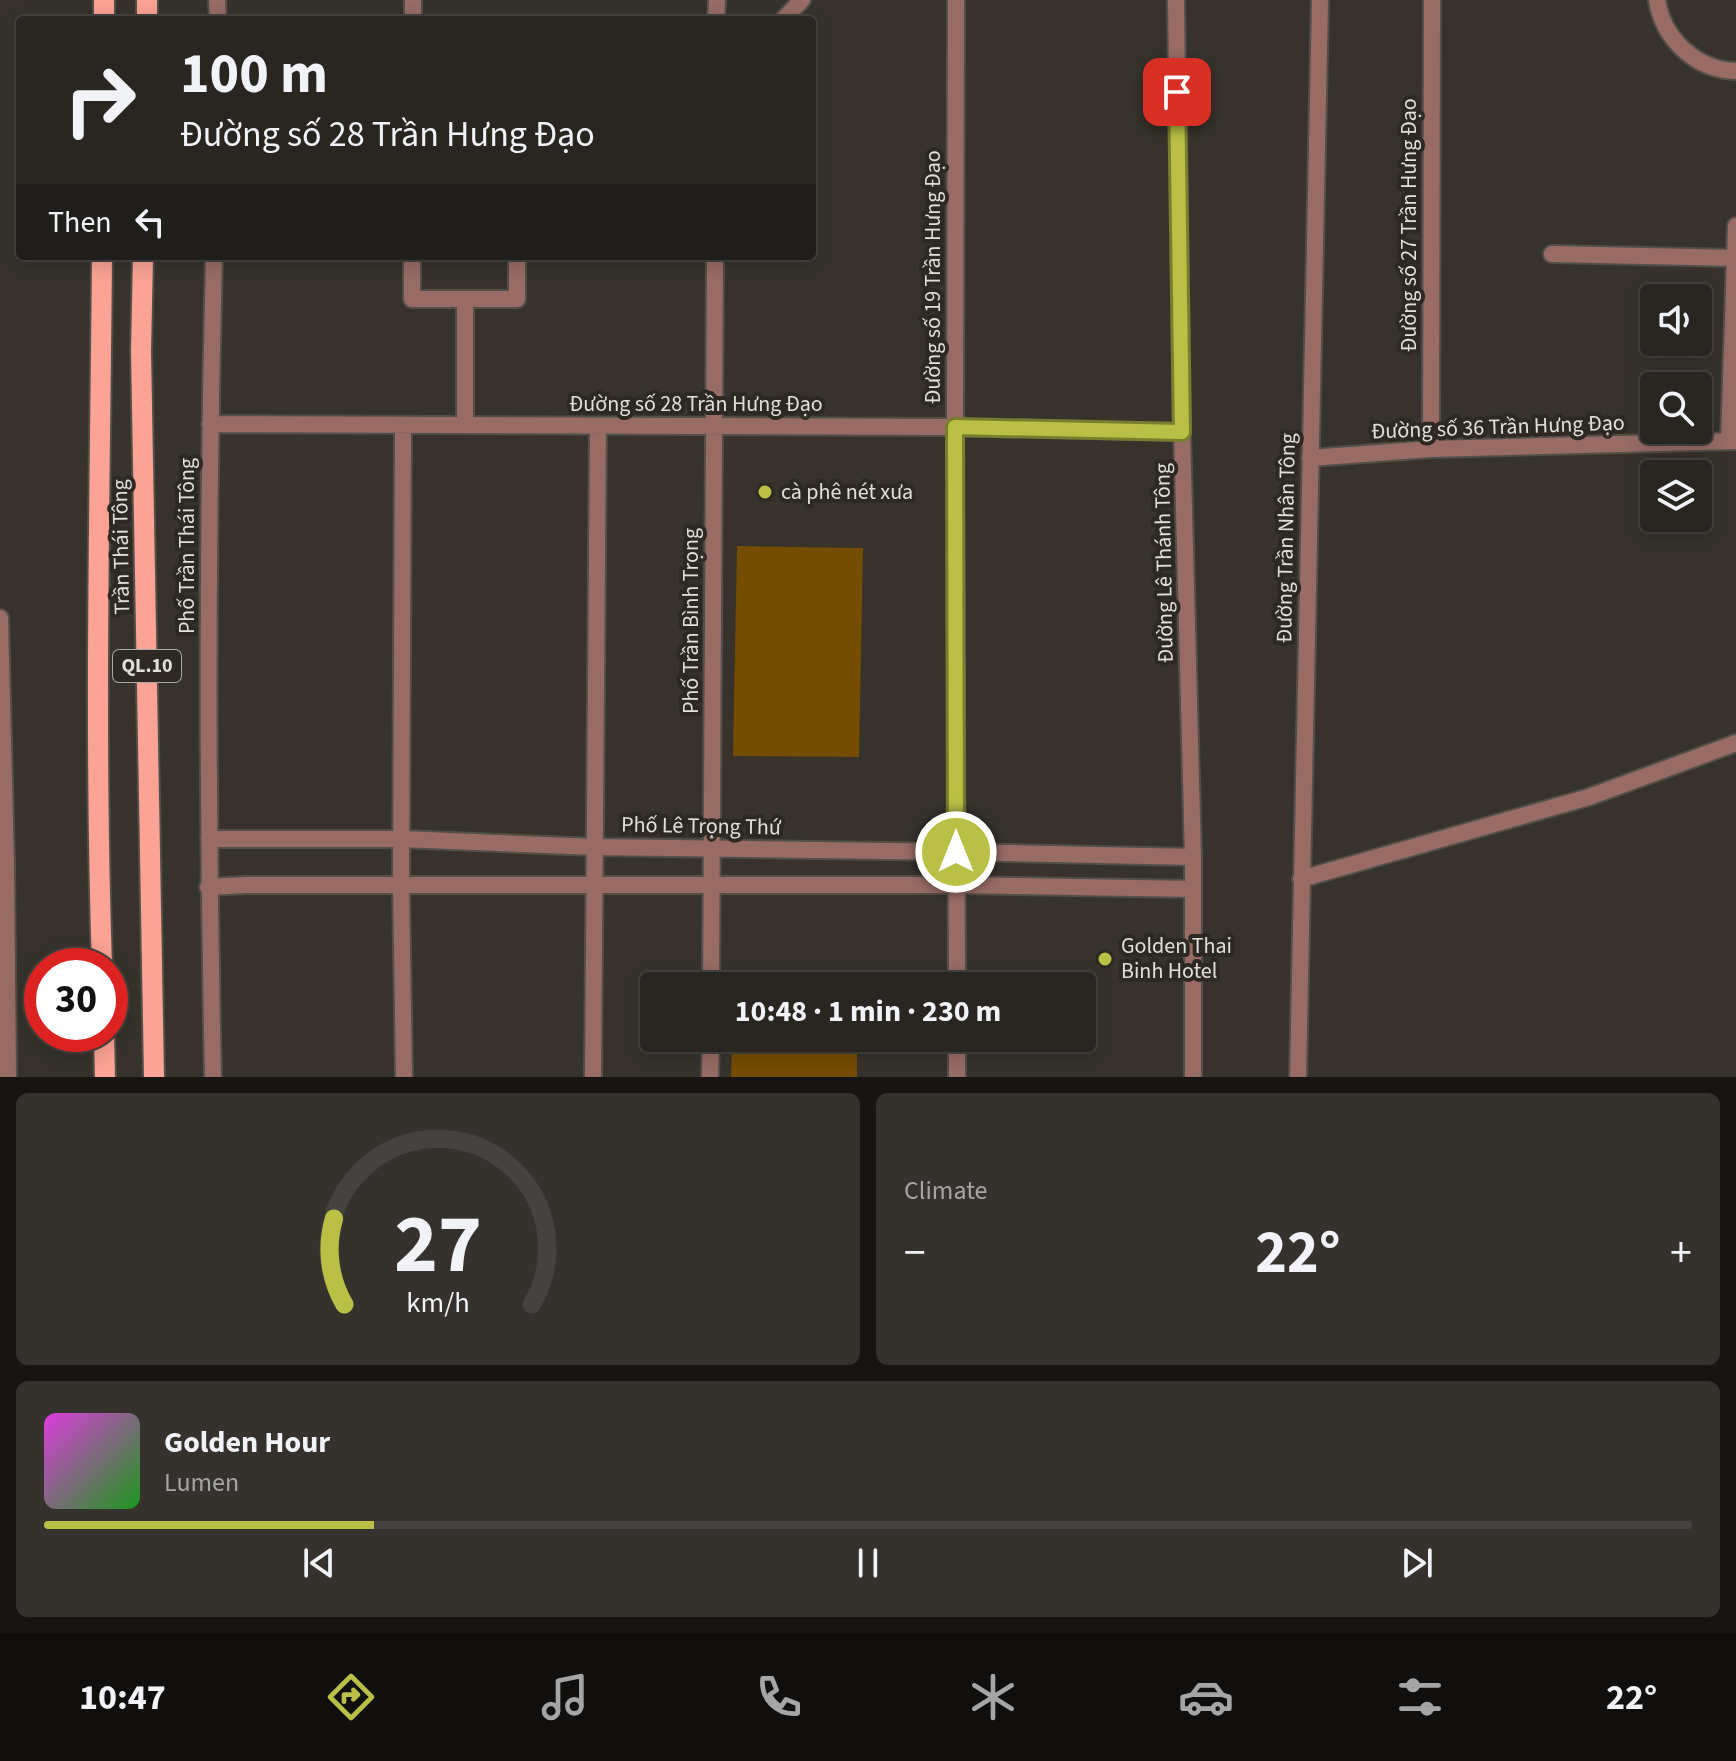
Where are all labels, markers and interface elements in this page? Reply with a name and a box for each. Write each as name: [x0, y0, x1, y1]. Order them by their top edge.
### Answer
text: 100 m: [180, 35, 328, 114]
icon: right: [48, 48, 152, 152]
pin: [1143, 58, 1211, 126]
icon: arrive: [1155, 70, 1199, 114]
street label: Đường số 27 Trần Hưng Đạo: [1393, 98, 1425, 352]
text: Đường số 28 Trần Hưng Đạo: [180, 109, 595, 160]
street label: Đường số 19 Trần Hưng Đạo: [917, 150, 949, 404]
icon: left: [128, 200, 172, 244]
text: Then: [48, 201, 112, 244]
map controls: [1640, 284, 1712, 532]
button: sound: [1640, 284, 1712, 356]
button: search: [1640, 372, 1712, 444]
street label: Đường số 28 Trần Hưng Đạo: [569, 388, 823, 420]
street label: Đường số 36 Trần Hưng Đạo: [1371, 407, 1625, 447]
street label: Đường Trần Nhân Tông: [1268, 433, 1304, 643]
street label: Phố Trần Thái Tông: [171, 458, 203, 634]
button: layers: [1640, 460, 1712, 532]
street label: Đường Lê Thánh Tông: [1146, 463, 1182, 663]
place label: cà phê nét xưa: [781, 476, 913, 508]
street label: Trần Thái Tông: [104, 479, 138, 615]
marker: cà phê nét xưa: [756, 483, 774, 501]
street label: Phố Trần Bình Trọng: [675, 528, 707, 714]
road number: QL.10: [113, 650, 181, 682]
street label: Phố Lê Trọng Thứ: [621, 809, 782, 843]
position arrow: [914, 810, 998, 894]
place label: Golden Thai Binh Hotel: [1121, 930, 1232, 987]
speed limit sign: 30: [24, 948, 128, 1052]
marker: Golden Thai Binh Hotel: [1096, 950, 1114, 968]
text: 10:48 · 1 min · 230 m: [735, 990, 1001, 1033]
text: Climate: [904, 1172, 988, 1209]
text: 27: [394, 1186, 482, 1304]
text: 22°: [1255, 1211, 1341, 1296]
text: −: [904, 1222, 926, 1285]
text: +: [1670, 1222, 1692, 1285]
text: km/h: [406, 1283, 470, 1323]
text: Golden Hour: [164, 1421, 330, 1464]
text: Lumen: [164, 1464, 239, 1501]
icon: previous: [297, 1541, 341, 1585]
icon: pause: [846, 1541, 890, 1585]
icon: next: [1395, 1541, 1439, 1585]
icon: directions: [323, 1669, 379, 1725]
icon: music: [537, 1669, 593, 1725]
icon: phone: [751, 1669, 807, 1725]
icon: climate: [965, 1669, 1021, 1725]
icon: car: [1178, 1669, 1234, 1725]
icon: filters: [1392, 1669, 1448, 1725]
text: 10:47: [79, 1672, 166, 1723]
text: 22°: [1606, 1672, 1657, 1723]

